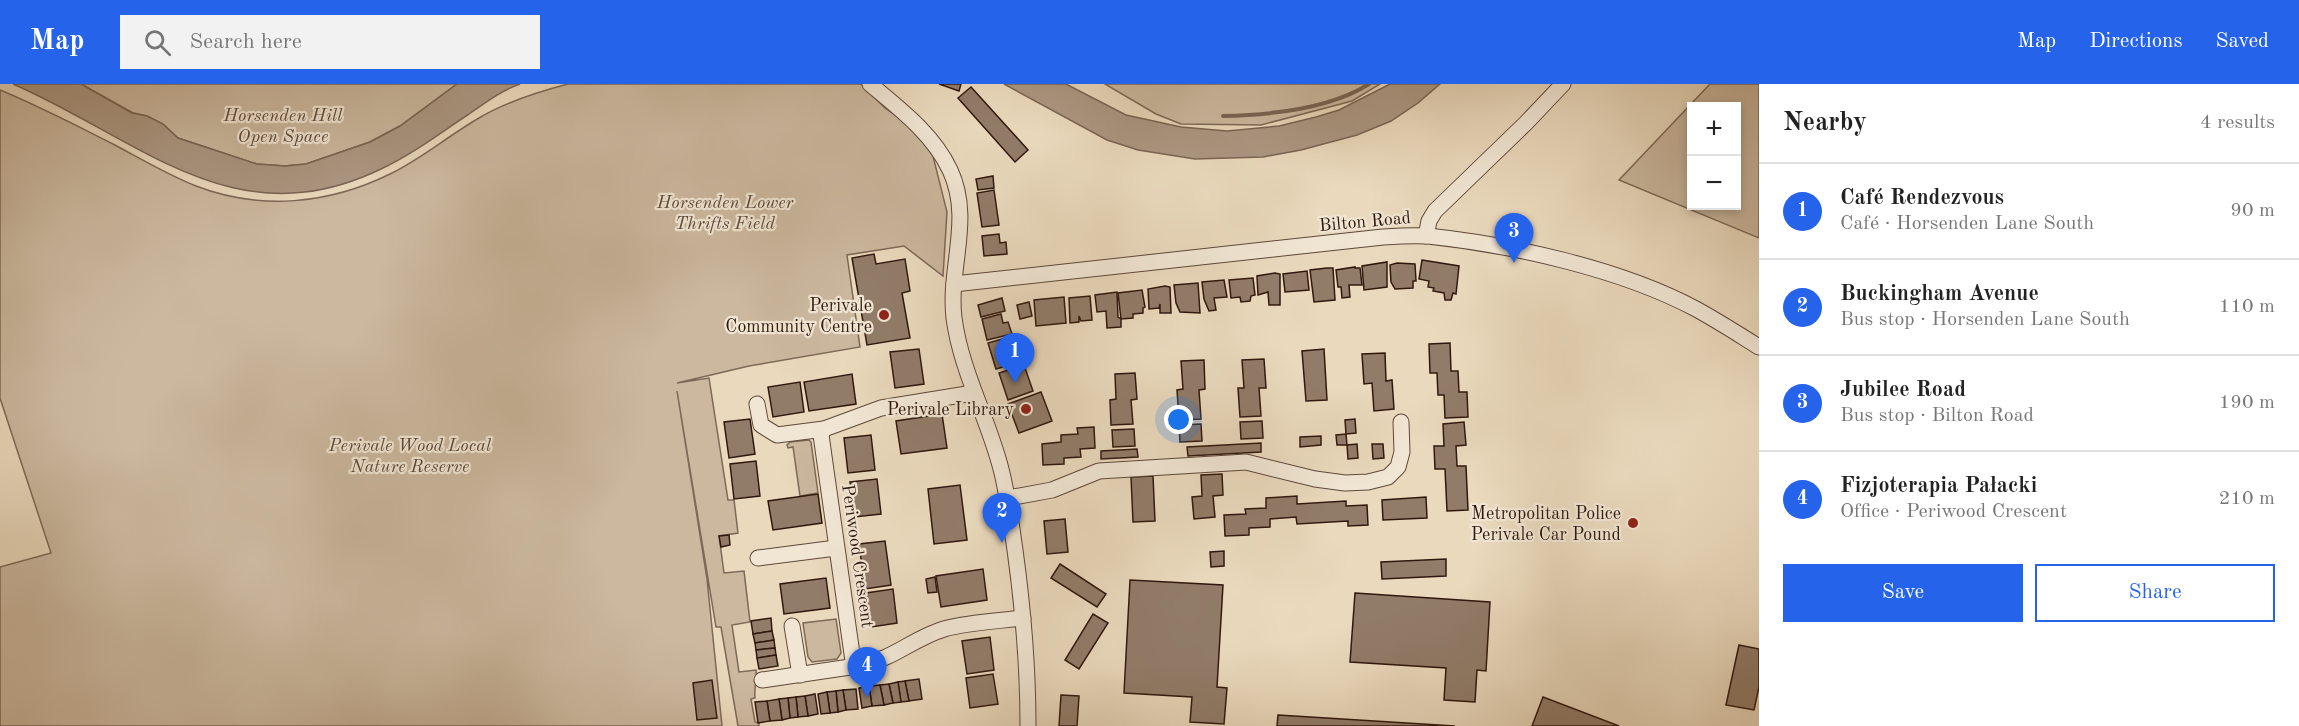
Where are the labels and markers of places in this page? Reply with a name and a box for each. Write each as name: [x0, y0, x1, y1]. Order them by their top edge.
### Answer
pin: 3: [1494, 214, 1534, 263]
place label: Perivale Community Centre: [725, 297, 872, 336]
marker: Perivale Community Centre: [877, 308, 891, 322]
pin: 1: [996, 334, 1034, 383]
place label: Perivale Library: [887, 401, 1014, 419]
marker: Perivale Library: [1019, 402, 1033, 416]
pin: 2: [982, 494, 1022, 543]
place label: Metropolitan Police Perivale Car Pound: [1471, 505, 1621, 544]
marker: Metropolitan Police Perivale Car Pound: [1626, 516, 1640, 530]
pin: 4: [848, 648, 886, 697]

